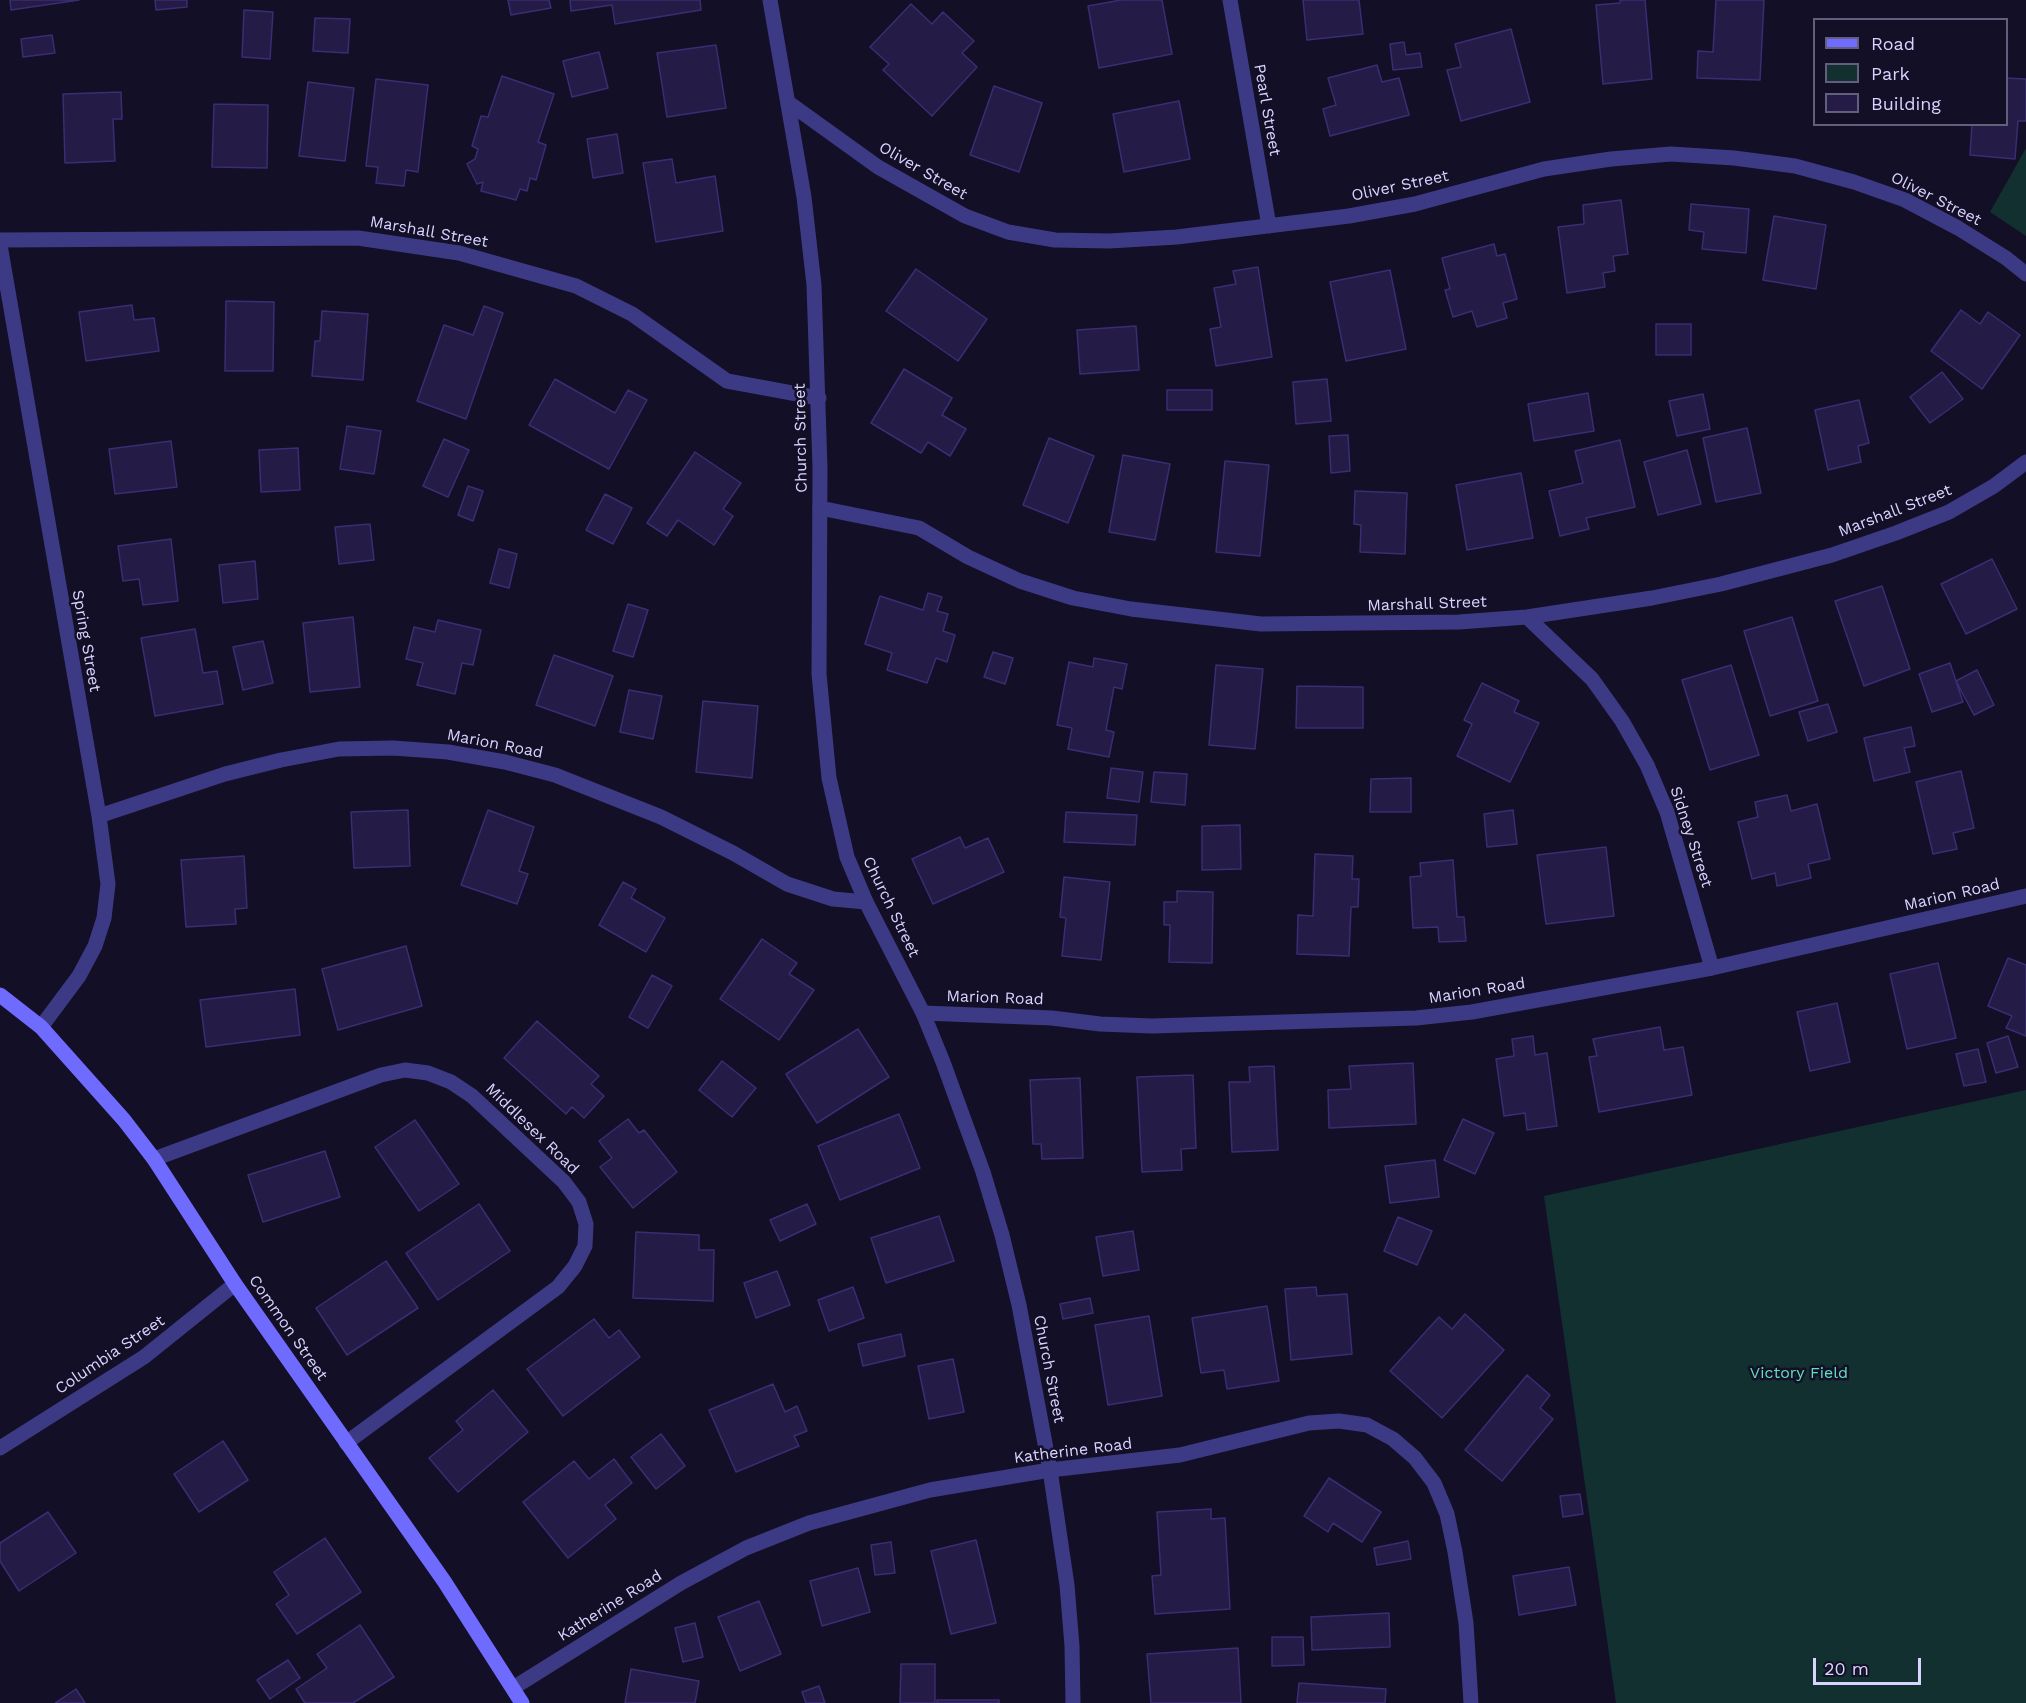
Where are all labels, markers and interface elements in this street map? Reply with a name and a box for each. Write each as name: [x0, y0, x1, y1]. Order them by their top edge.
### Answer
legend: [1813, 18, 2008, 126]
text: Road: [1871, 33, 1915, 54]
street label: Pearl Street: [1249, 63, 1285, 157]
text: Park: [1871, 63, 1910, 84]
text: Building: [1871, 93, 1941, 114]
street label: Oliver Street: [875, 138, 971, 204]
street label: Oliver Street: [1350, 166, 1450, 206]
street label: Oliver Street: [1888, 168, 1984, 230]
street label: Marshall Street: [368, 212, 490, 252]
street label: Church Street: [790, 383, 812, 493]
street label: Marshall Street: [1836, 481, 1954, 541]
street label: Spring Street: [68, 589, 104, 693]
street label: Marshall Street: [1367, 592, 1487, 616]
street label: Marion Road: [445, 725, 545, 763]
street label: Sidney Street: [1666, 784, 1716, 890]
street label: Church Street: [858, 854, 924, 960]
street label: Marion Road: [1902, 875, 2002, 915]
street label: Marion Road: [1427, 974, 1527, 1008]
street label: Marion Road: [946, 987, 1044, 1009]
street label: Middlesex Road: [481, 1080, 583, 1178]
street label: Common Street: [245, 1272, 331, 1384]
street label: Columbia Street: [52, 1311, 168, 1399]
street label: Church Street: [1029, 1313, 1069, 1425]
park label: Victory Field: [1750, 1363, 1848, 1383]
street label: Katherine Road: [1013, 1434, 1133, 1468]
street label: Katherine Road: [554, 1566, 666, 1646]
scale bar: [1816, 1646, 1924, 1684]
text: 20 m: [1824, 1658, 1869, 1679]

